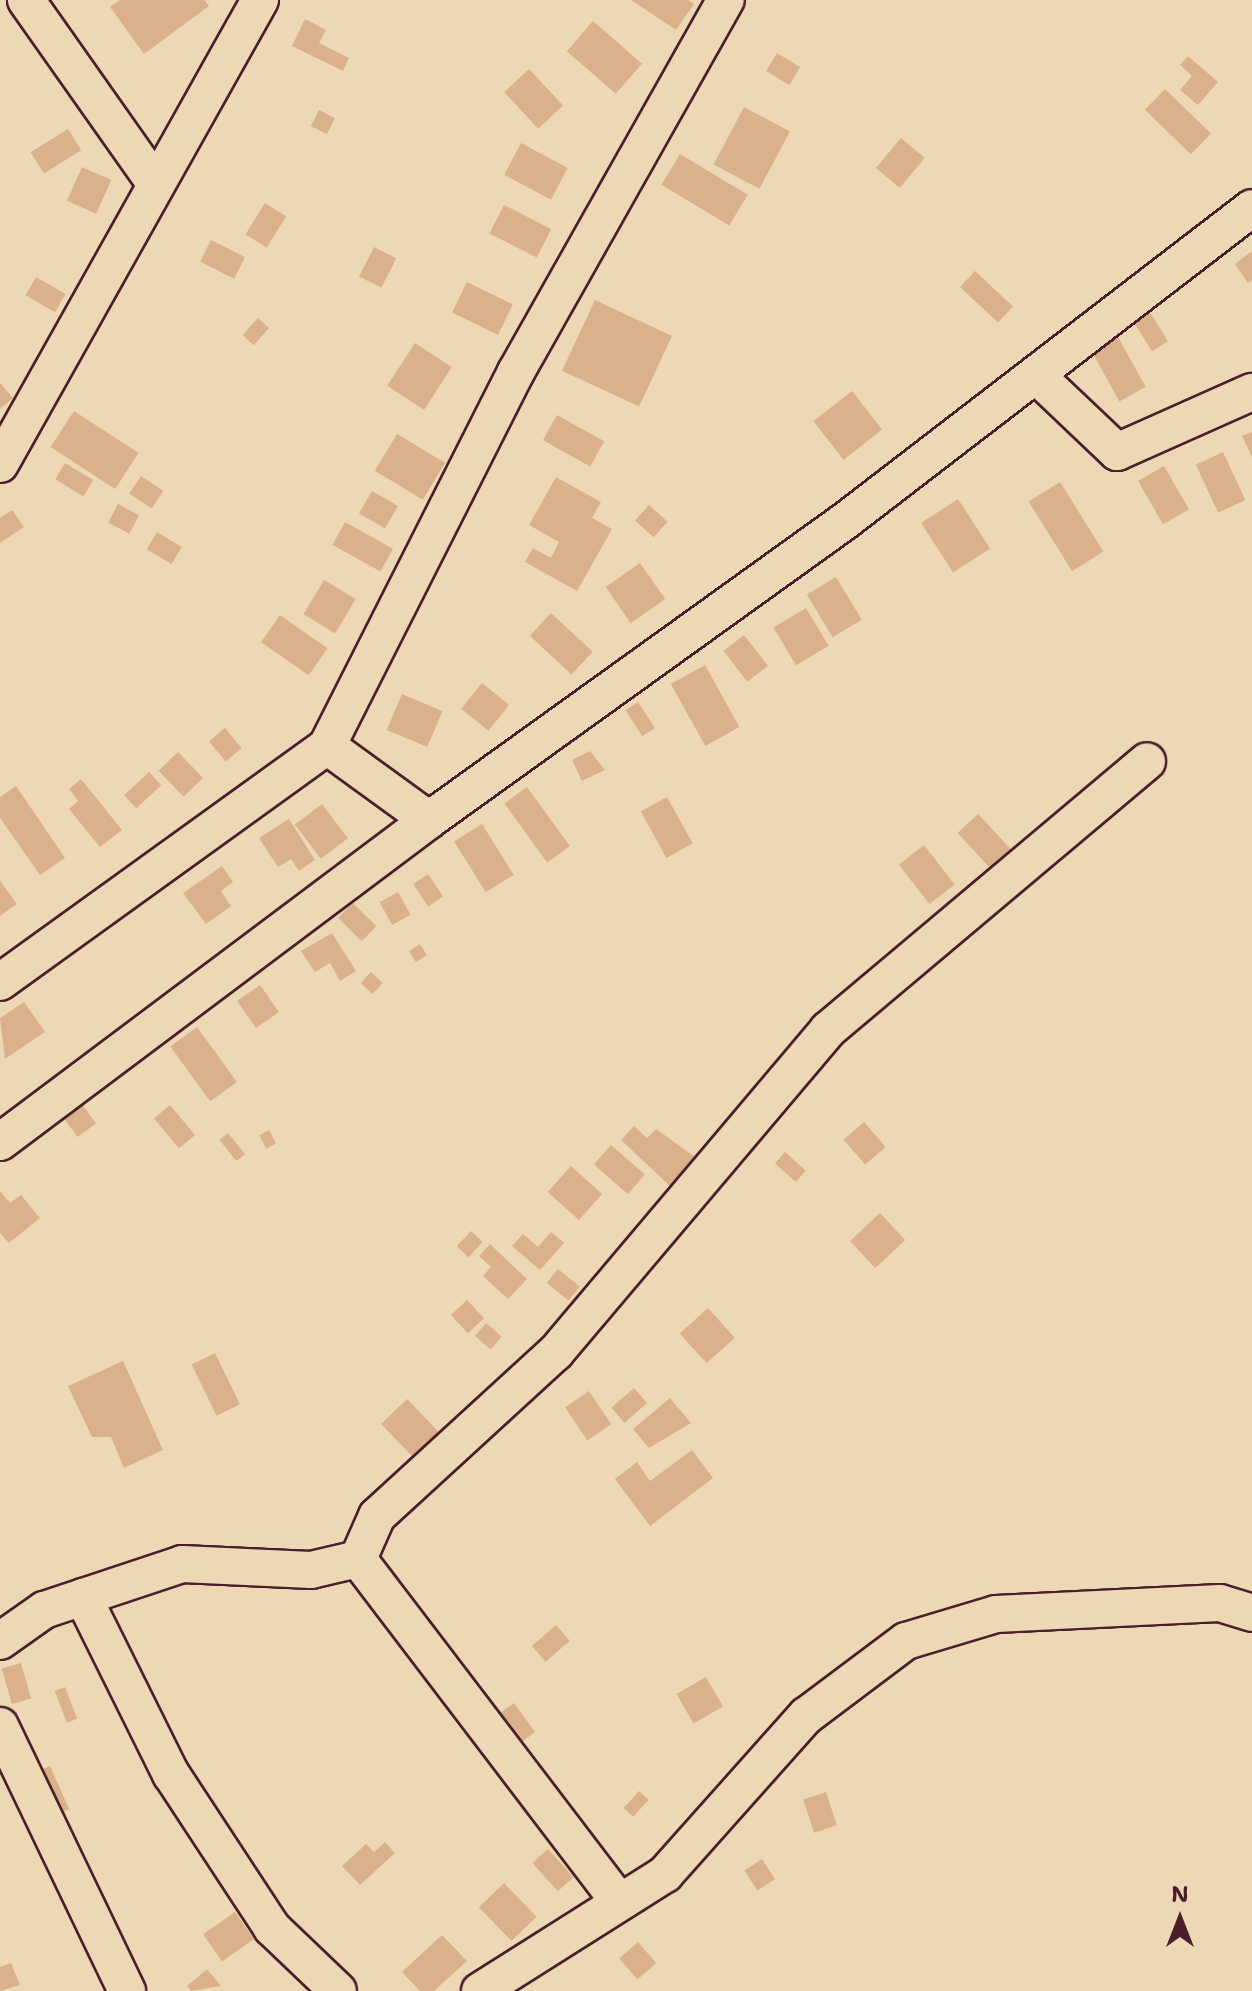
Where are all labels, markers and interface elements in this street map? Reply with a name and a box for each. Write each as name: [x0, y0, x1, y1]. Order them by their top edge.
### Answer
north arrow: [1140, 1879, 1220, 1959]
text: N: [1171, 1880, 1189, 1909]

